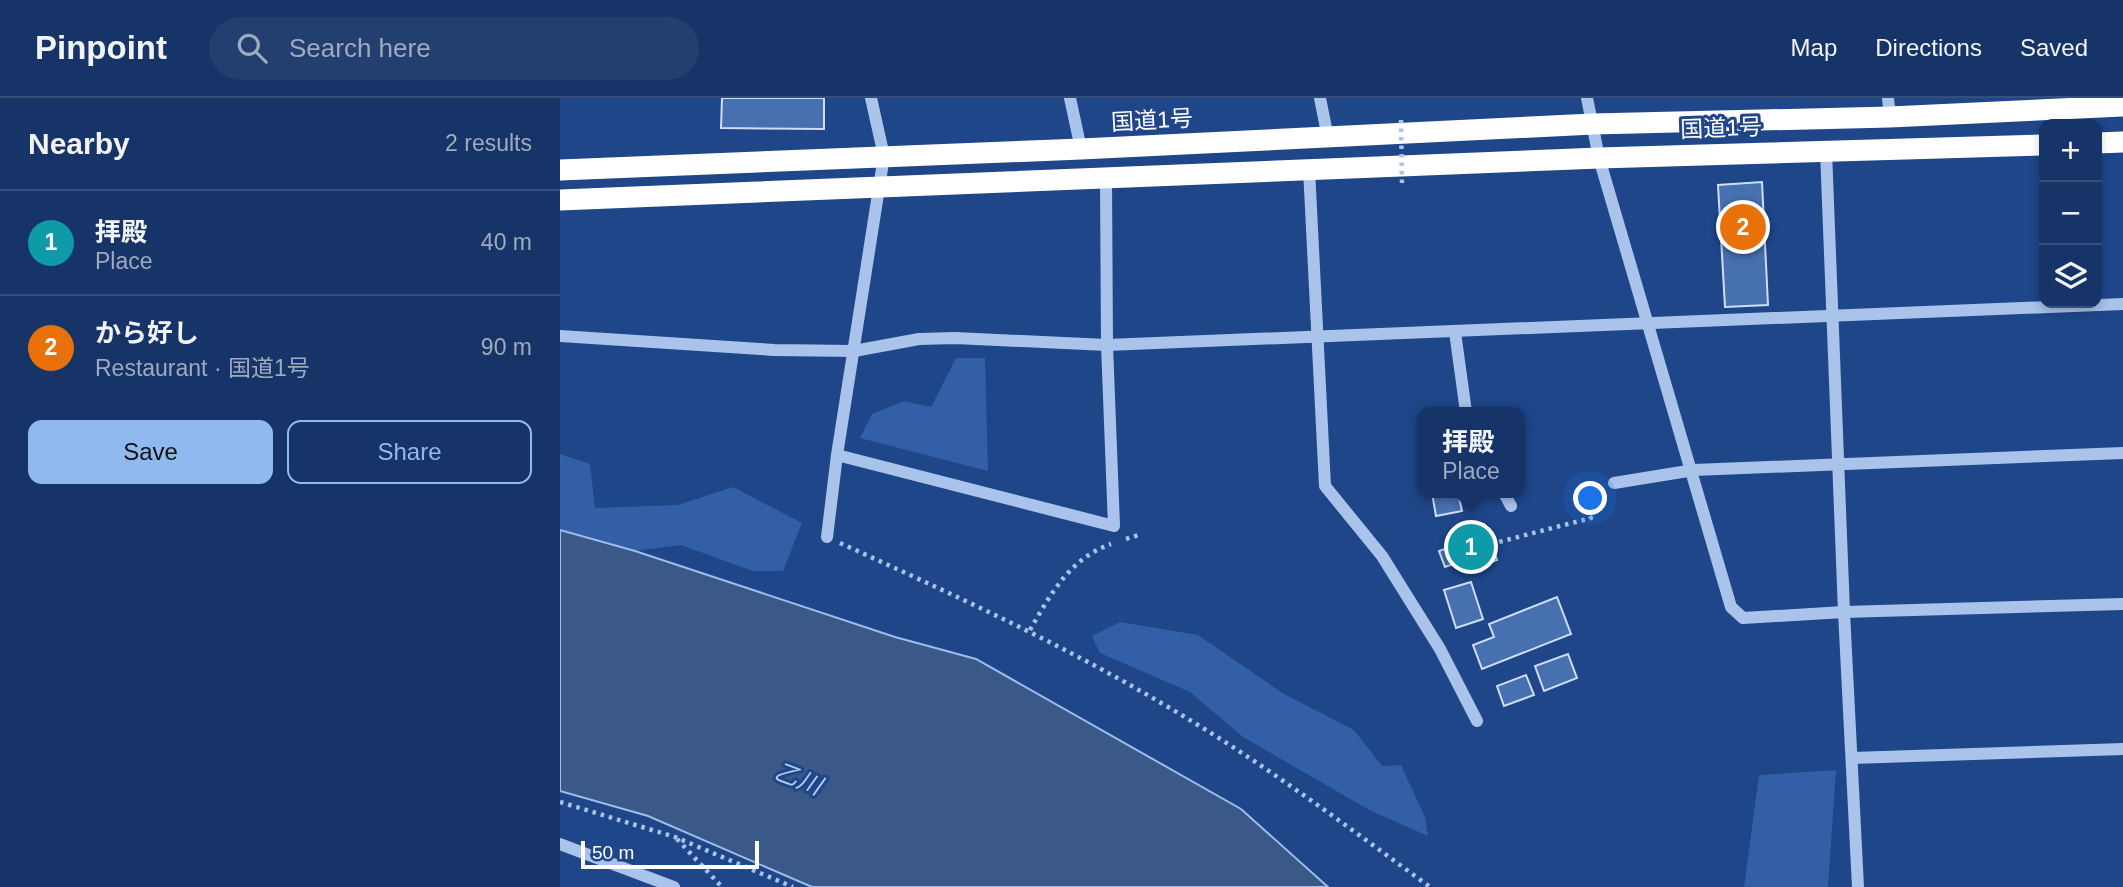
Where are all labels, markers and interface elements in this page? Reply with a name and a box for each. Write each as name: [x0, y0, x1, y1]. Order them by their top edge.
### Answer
search box: [209, 17, 699, 80]
text: Pinpoint: [35, 29, 167, 66]
icon: search: [233, 29, 271, 67]
text: Search here: [289, 33, 431, 63]
text: Map: [1791, 34, 1837, 61]
text: Directions: [1875, 34, 1982, 61]
text: Saved: [2020, 34, 2088, 61]
street label: 国道1号: [1110, 105, 1194, 135]
street label: 国道1号: [1680, 114, 1762, 142]
map controls: [2039, 119, 2102, 308]
button: +: [2039, 119, 2102, 182]
text: Nearby: [28, 127, 130, 160]
text: 2 results: [445, 130, 532, 156]
button: −: [2039, 182, 2102, 245]
pin: 2: [1720, 201, 1766, 253]
text: 拝殿: [95, 217, 147, 247]
text: 1: [45, 229, 57, 255]
text: 40 m: [481, 229, 532, 255]
button: layers: [2039, 245, 2102, 308]
text: Place: [95, 248, 153, 274]
text: から好し: [95, 318, 199, 348]
text: 2: [45, 334, 57, 360]
text: 90 m: [481, 334, 532, 360]
text: Restaurant · 国道1号: [95, 355, 310, 381]
popup: [1417, 407, 1525, 498]
button: Save: [28, 420, 273, 484]
button: Share: [287, 420, 532, 484]
text: 拝殿: [1442, 427, 1494, 457]
text: Place: [1442, 458, 1500, 484]
your location: [1573, 481, 1607, 515]
pin: 1: [1448, 521, 1494, 573]
water label: 乙川: [771, 757, 828, 801]
scale bar: [581, 838, 760, 870]
text: 50 m: [592, 842, 634, 863]

